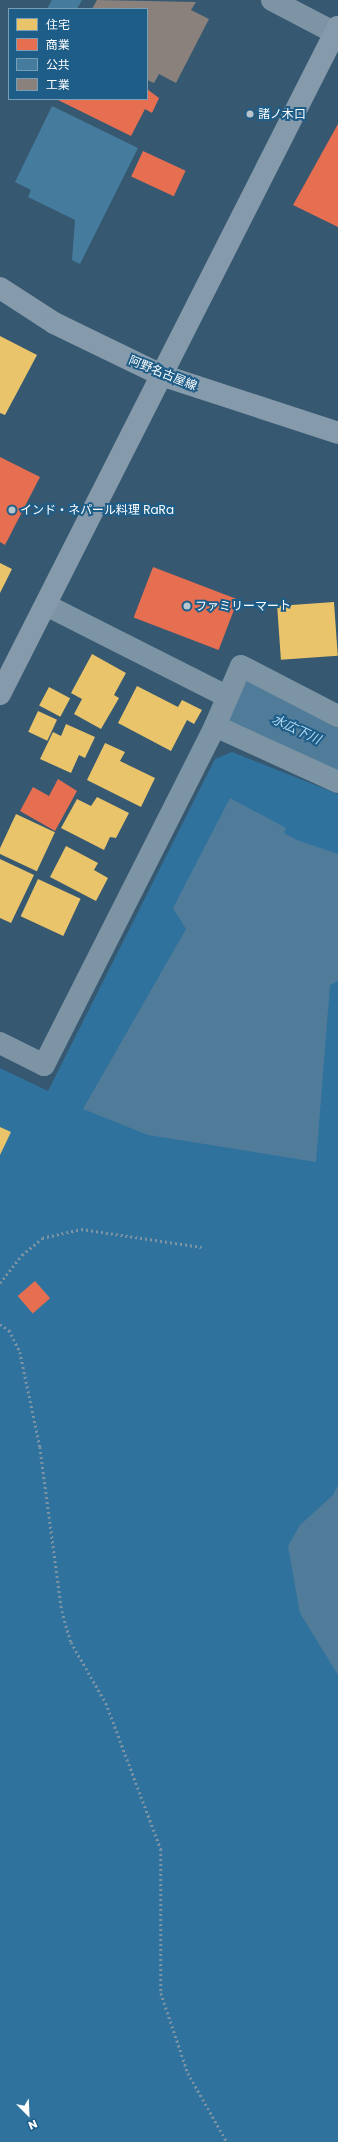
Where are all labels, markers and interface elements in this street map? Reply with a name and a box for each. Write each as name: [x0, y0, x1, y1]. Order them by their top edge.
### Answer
legend: [8, 8, 148, 100]
text: 住宅: [46, 16, 70, 33]
text: 商業: [46, 36, 70, 53]
text: 公共: [46, 56, 70, 73]
text: 工業: [46, 76, 70, 93]
place label: 諸ノ木口: [258, 107, 306, 121]
marker: 諸ノ木口: [245, 109, 255, 119]
street label: 阿野名古屋線: [127, 353, 199, 393]
place label: インド・ネパール料理 RaRa: [20, 503, 174, 517]
marker: インド・ネパール料理 RaRa: [7, 505, 17, 515]
place label: ファミリーマート: [195, 599, 291, 613]
marker: ファミリーマート: [182, 601, 192, 611]
water label: 水広下川: [269, 712, 323, 748]
north arrow: [8, 2094, 48, 2134]
text: N: [26, 2116, 40, 2134]

